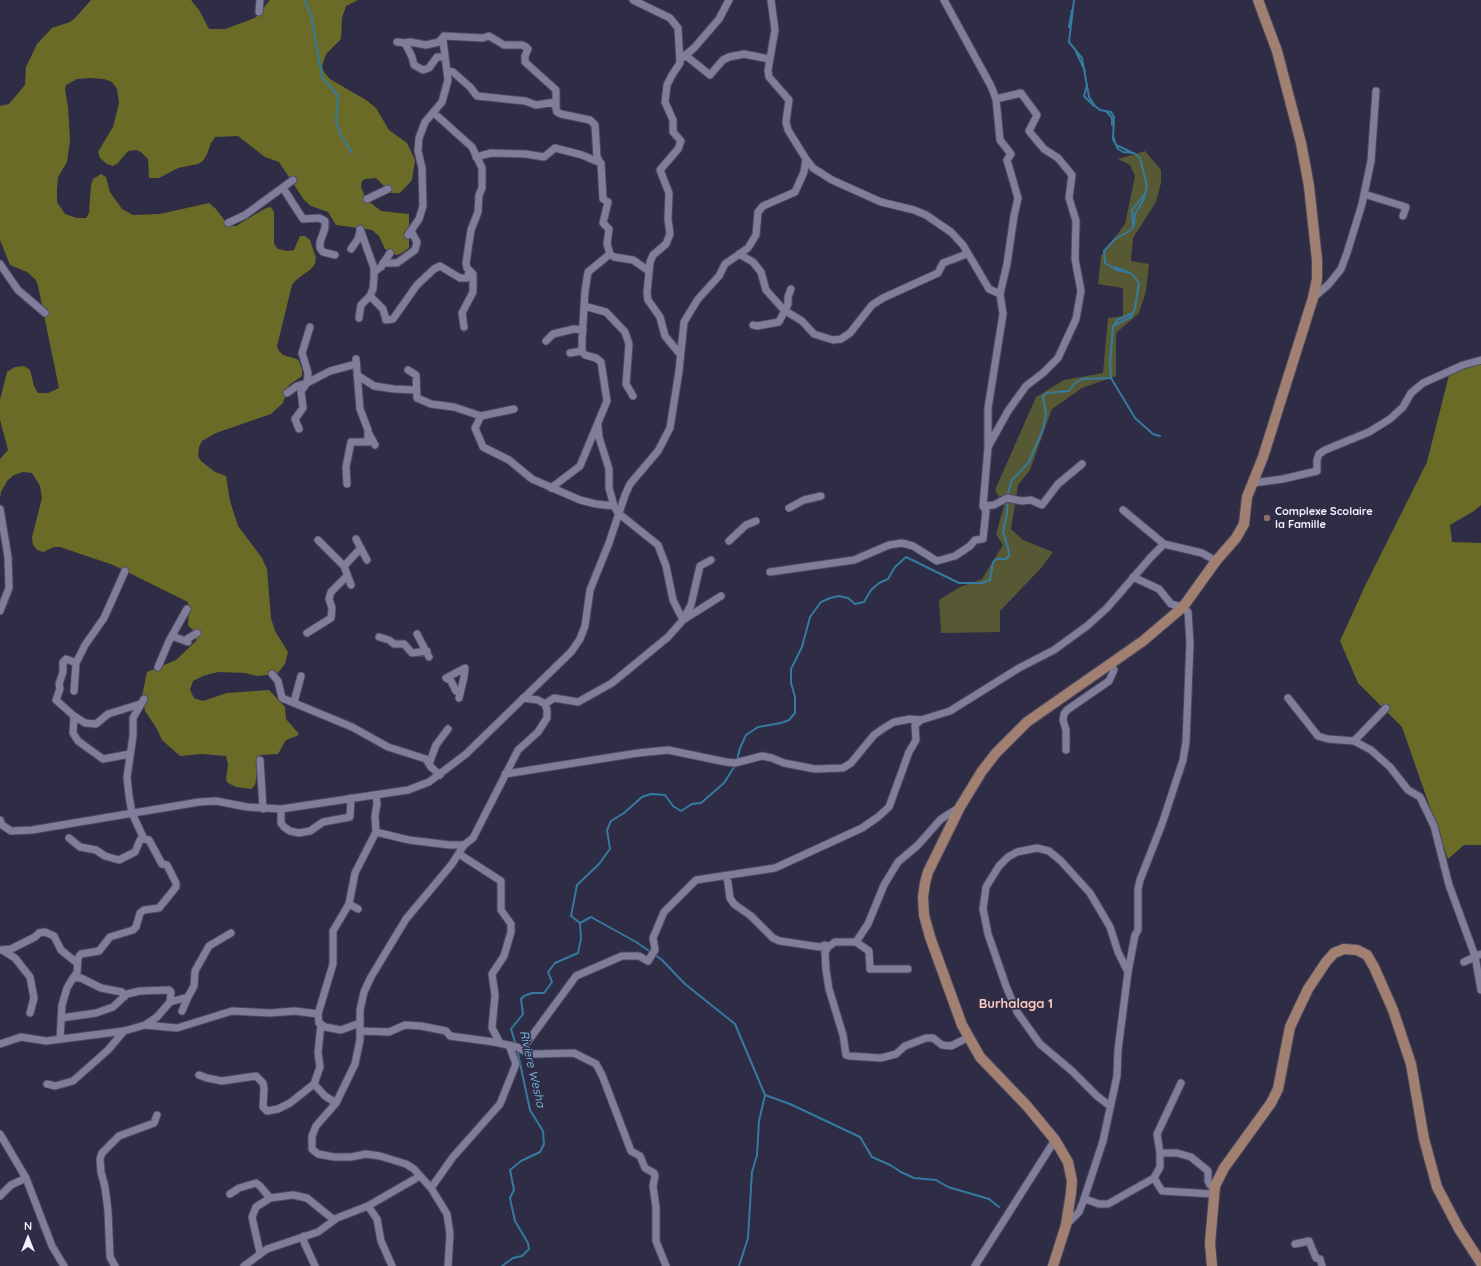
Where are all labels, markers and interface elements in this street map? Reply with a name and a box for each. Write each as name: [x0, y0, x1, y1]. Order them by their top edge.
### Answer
place label: Complexe Scolaire la Famille: [1275, 505, 1373, 531]
marker: Complexe Scolaire la Famille: [1262, 513, 1272, 523]
district label: Burhalaga 1: [979, 996, 1053, 1012]
water label: Riviere Wesha: [516, 1029, 548, 1109]
north arrow: [8, 1218, 48, 1258]
text: N: [24, 1219, 32, 1233]

